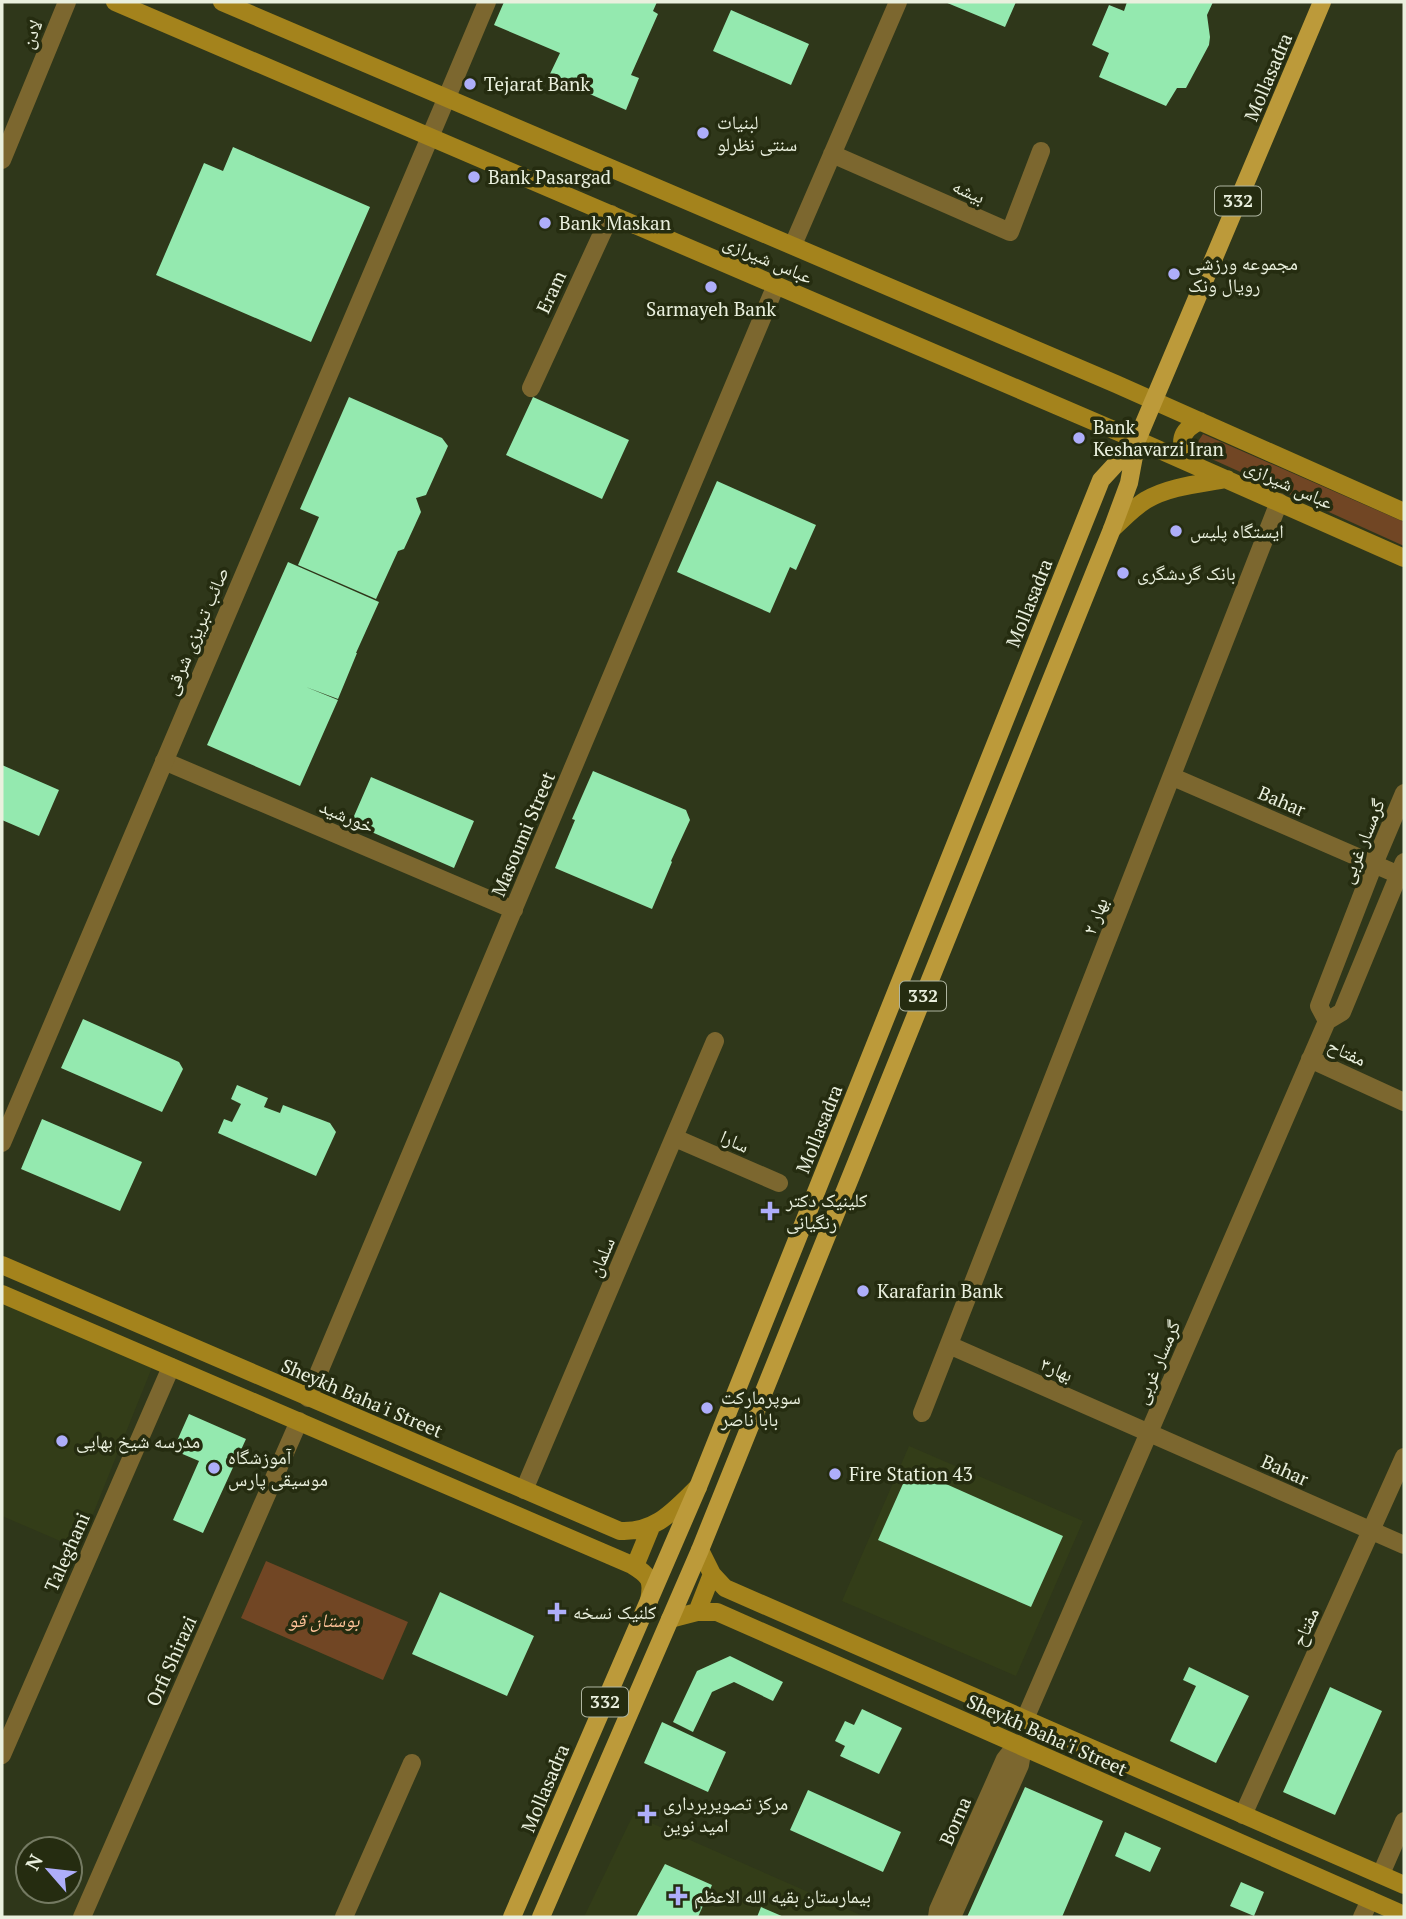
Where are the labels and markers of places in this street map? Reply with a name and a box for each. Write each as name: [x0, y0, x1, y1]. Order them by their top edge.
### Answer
place label: Tejarat Bank: [484, 71, 590, 96]
marker: Tejarat Bank: [462, 76, 478, 92]
place label: لبنیات سنتی نظرلو: [717, 109, 797, 156]
marker: لبنیات سنتی نظرلو: [695, 125, 711, 141]
place label: Bank Pasargad: [488, 164, 612, 189]
marker: Bank Pasargad: [466, 169, 482, 185]
place label: Bank Maskan: [559, 210, 671, 235]
marker: Bank Maskan: [537, 215, 553, 231]
place label: مجموعه ورزشی رویال ونک: [1188, 250, 1298, 297]
marker: مجموعه ورزشی رویال ونک: [1166, 266, 1182, 282]
marker: Sarmayeh Bank: [703, 279, 719, 295]
place label: Sarmayeh Bank: [646, 296, 776, 321]
place label: Bank Keshavarzi Iran: [1093, 414, 1224, 461]
marker: Bank Keshavarzi Iran: [1071, 430, 1087, 446]
place label: ایستگاه پلیس: [1190, 518, 1284, 543]
marker: ایستگاه پلیس: [1168, 523, 1184, 539]
place label: بانک گردشگری: [1137, 560, 1236, 585]
marker: بانک گردشگری: [1115, 565, 1131, 581]
place label: کلینیک دکتر رنگیانی: [785, 1187, 868, 1234]
marker: کلینیک دکتر رنگیانی: [760, 1201, 780, 1221]
place label: Karafarin Bank: [877, 1278, 1003, 1303]
marker: Karafarin Bank: [855, 1283, 871, 1299]
place label: سوپرمارکت بابا ناصر: [720, 1384, 801, 1431]
marker: سوپرمارکت بابا ناصر: [699, 1400, 715, 1416]
place label: مدرسه شیخ بهایی: [76, 1428, 200, 1454]
marker: مدرسه شیخ بهایی: [54, 1433, 70, 1449]
place label: آموزشگاه موسیقی پارس: [228, 1444, 328, 1491]
marker: آموزشگاه موسیقی پارس: [206, 1460, 222, 1476]
place label: Fire Station 43: [849, 1461, 973, 1486]
marker: Fire Station 43: [827, 1466, 843, 1482]
place label: کلنیک نسخه: [573, 1599, 656, 1624]
marker: کلنیک نسخه: [547, 1602, 567, 1622]
place label: مرکز تصویربرداری امید نوین: [663, 1790, 788, 1837]
marker: مرکز تصویربرداری امید نوین: [637, 1804, 657, 1824]
place label: بیمارستان بقیه الله الاعظم: [694, 1883, 871, 1909]
marker: بیمارستان بقیه الله الاعظم: [668, 1886, 688, 1906]

